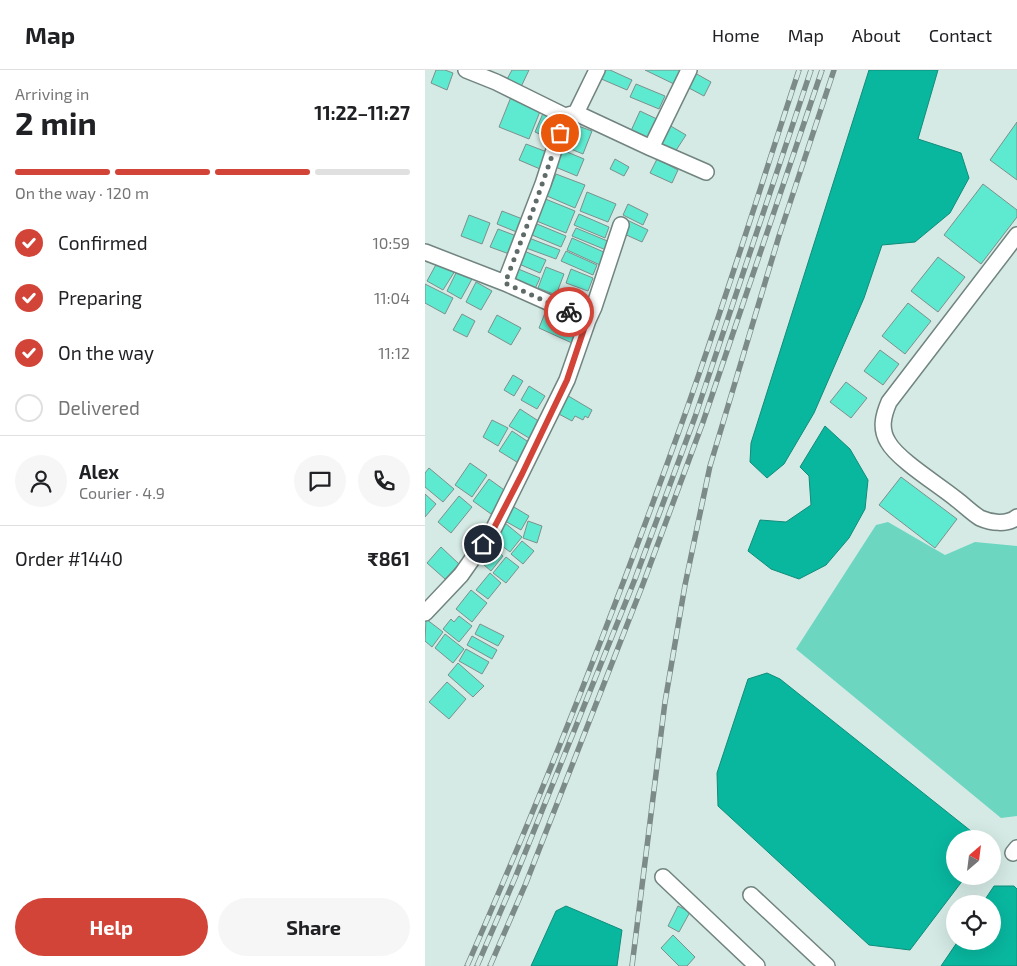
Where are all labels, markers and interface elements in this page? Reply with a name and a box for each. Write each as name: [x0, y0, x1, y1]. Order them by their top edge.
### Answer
text: Map: [25, 20, 75, 49]
text: Home: [712, 24, 760, 46]
text: Map: [788, 24, 824, 46]
text: About: [852, 24, 901, 46]
text: Contact: [929, 24, 992, 46]
text: Arriving in: [15, 84, 89, 103]
text: 11:22–11:27: [314, 101, 410, 124]
text: 2 min: [15, 103, 97, 141]
pin: [539, 112, 581, 154]
icon: bag: [546, 119, 574, 147]
text: On the way · 120 m: [15, 183, 149, 202]
icon: check: [15, 229, 43, 257]
text: Confirmed: [58, 231, 148, 254]
text: 10:59: [372, 233, 410, 252]
icon: check: [15, 284, 43, 312]
text: Preparing: [58, 286, 142, 309]
courier: [544, 287, 594, 337]
text: 11:04: [374, 288, 410, 307]
icon: bike: [555, 298, 583, 326]
icon: check: [15, 339, 43, 367]
text: On the way: [58, 341, 154, 364]
text: 11:12: [378, 343, 410, 362]
text: Delivered: [58, 396, 140, 419]
button: person: [15, 455, 67, 507]
button: chat: [294, 455, 346, 507]
button: phone: [358, 455, 410, 507]
text: Alex: [79, 460, 119, 483]
text: Courier · 4.9: [79, 483, 165, 502]
pin: [462, 523, 504, 565]
icon: home: [469, 530, 497, 558]
text: Order #1440: [15, 547, 123, 570]
text: ₹861: [368, 547, 410, 570]
north arrow: [946, 830, 1001, 885]
map controls: [946, 830, 1001, 950]
button: locate: [946, 895, 1001, 950]
button: Help: [15, 898, 208, 956]
button: Share: [218, 898, 410, 956]

